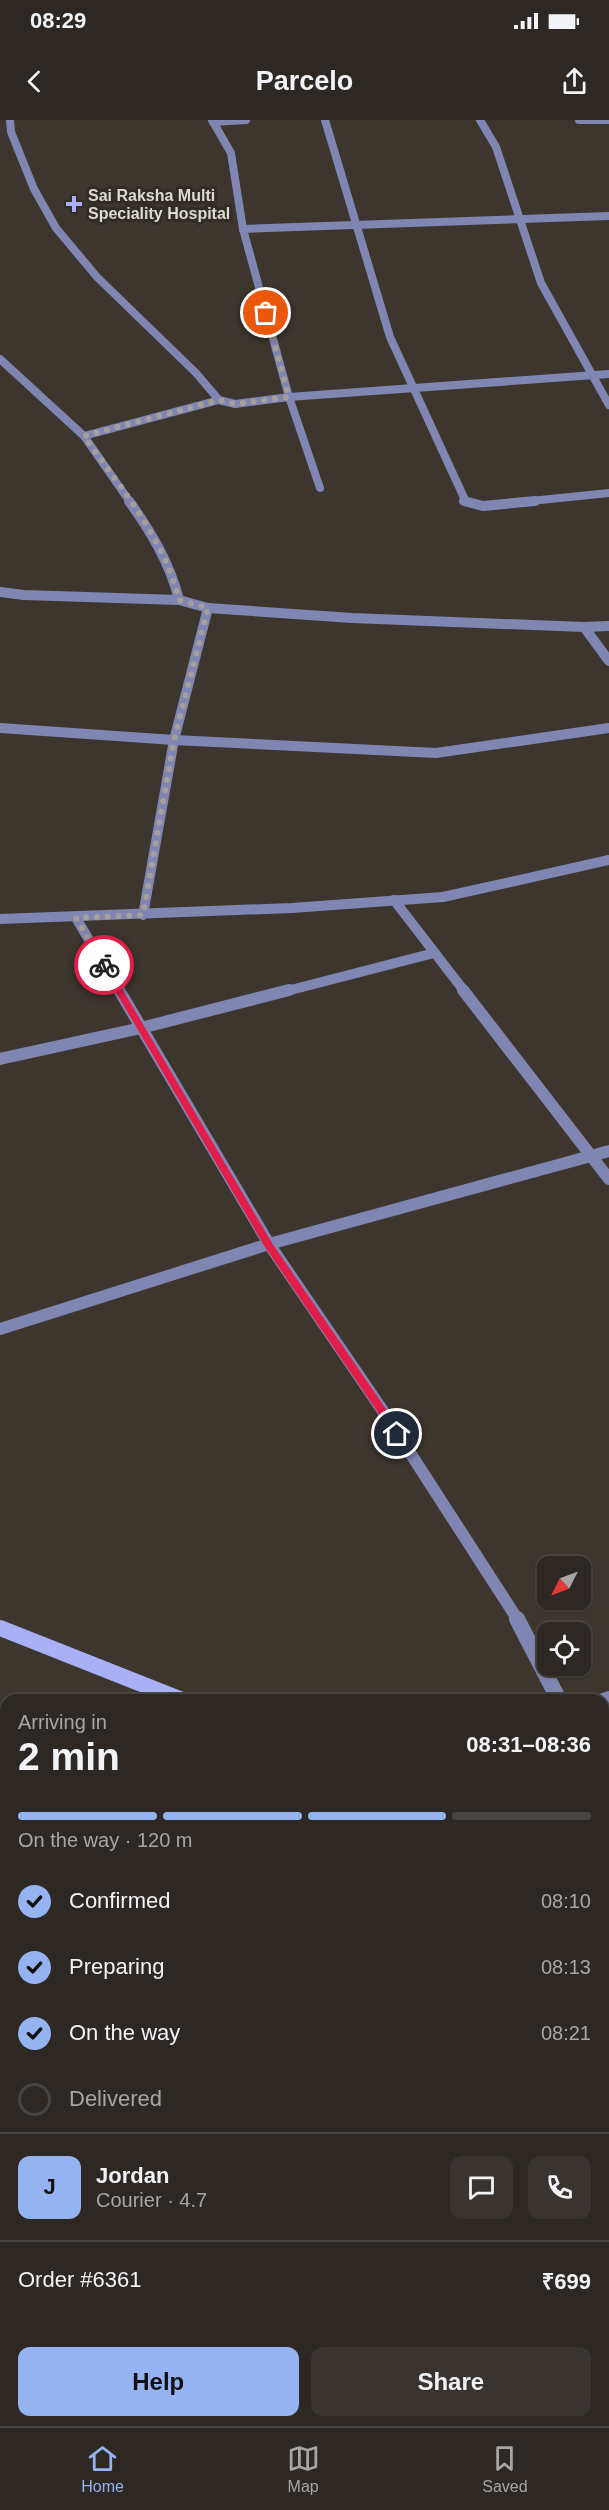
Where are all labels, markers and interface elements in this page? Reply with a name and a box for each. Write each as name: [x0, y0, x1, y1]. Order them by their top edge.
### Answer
text: 08:29: [30, 8, 86, 33]
icon: back: [18, 65, 51, 98]
icon: share: [558, 65, 591, 98]
text: Parcelo: [256, 66, 353, 96]
place label: Sai Raksha Multi Speciality Hospital: [88, 187, 230, 222]
marker: Sai Raksha Multi Speciality Hospital: [65, 195, 83, 213]
pin: [240, 287, 291, 338]
icon: bag: [249, 296, 282, 329]
courier: [74, 935, 134, 995]
icon: bike: [88, 949, 121, 982]
pin: [371, 1408, 422, 1459]
icon: home: [380, 1417, 413, 1450]
north arrow: [537, 1556, 591, 1610]
map controls: [537, 1556, 591, 1676]
button: locate: [537, 1622, 591, 1676]
text: Arriving in: [18, 1711, 107, 1733]
text: 08:31–08:36: [466, 1732, 591, 1757]
text: 2 min: [18, 1735, 120, 1778]
text: On the way · 120 m: [18, 1829, 193, 1851]
icon: check: [18, 1885, 51, 1918]
text: Confirmed: [69, 1888, 170, 1913]
text: 08:10: [541, 1890, 591, 1912]
icon: check: [18, 1951, 51, 1984]
text: Preparing: [69, 1954, 164, 1979]
text: 08:13: [541, 1956, 591, 1978]
icon: check: [18, 2017, 51, 2050]
text: On the way: [69, 2020, 180, 2045]
text: 08:21: [541, 2022, 591, 2044]
text: Delivered: [69, 2086, 162, 2111]
button: chat: [450, 2156, 513, 2219]
button: phone: [528, 2156, 591, 2219]
text: Jordan: [96, 2163, 169, 2188]
text: J: [43, 2174, 56, 2199]
text: Courier · 4.7: [96, 2189, 207, 2211]
text: Order #6361: [18, 2267, 142, 2292]
text: ₹699: [542, 2269, 591, 2294]
button: Help: [18, 2347, 299, 2416]
button: Share: [311, 2347, 591, 2416]
tab: Home: [81, 2442, 124, 2496]
tab: Map: [287, 2442, 320, 2496]
tab: Saved: [482, 2442, 528, 2496]

